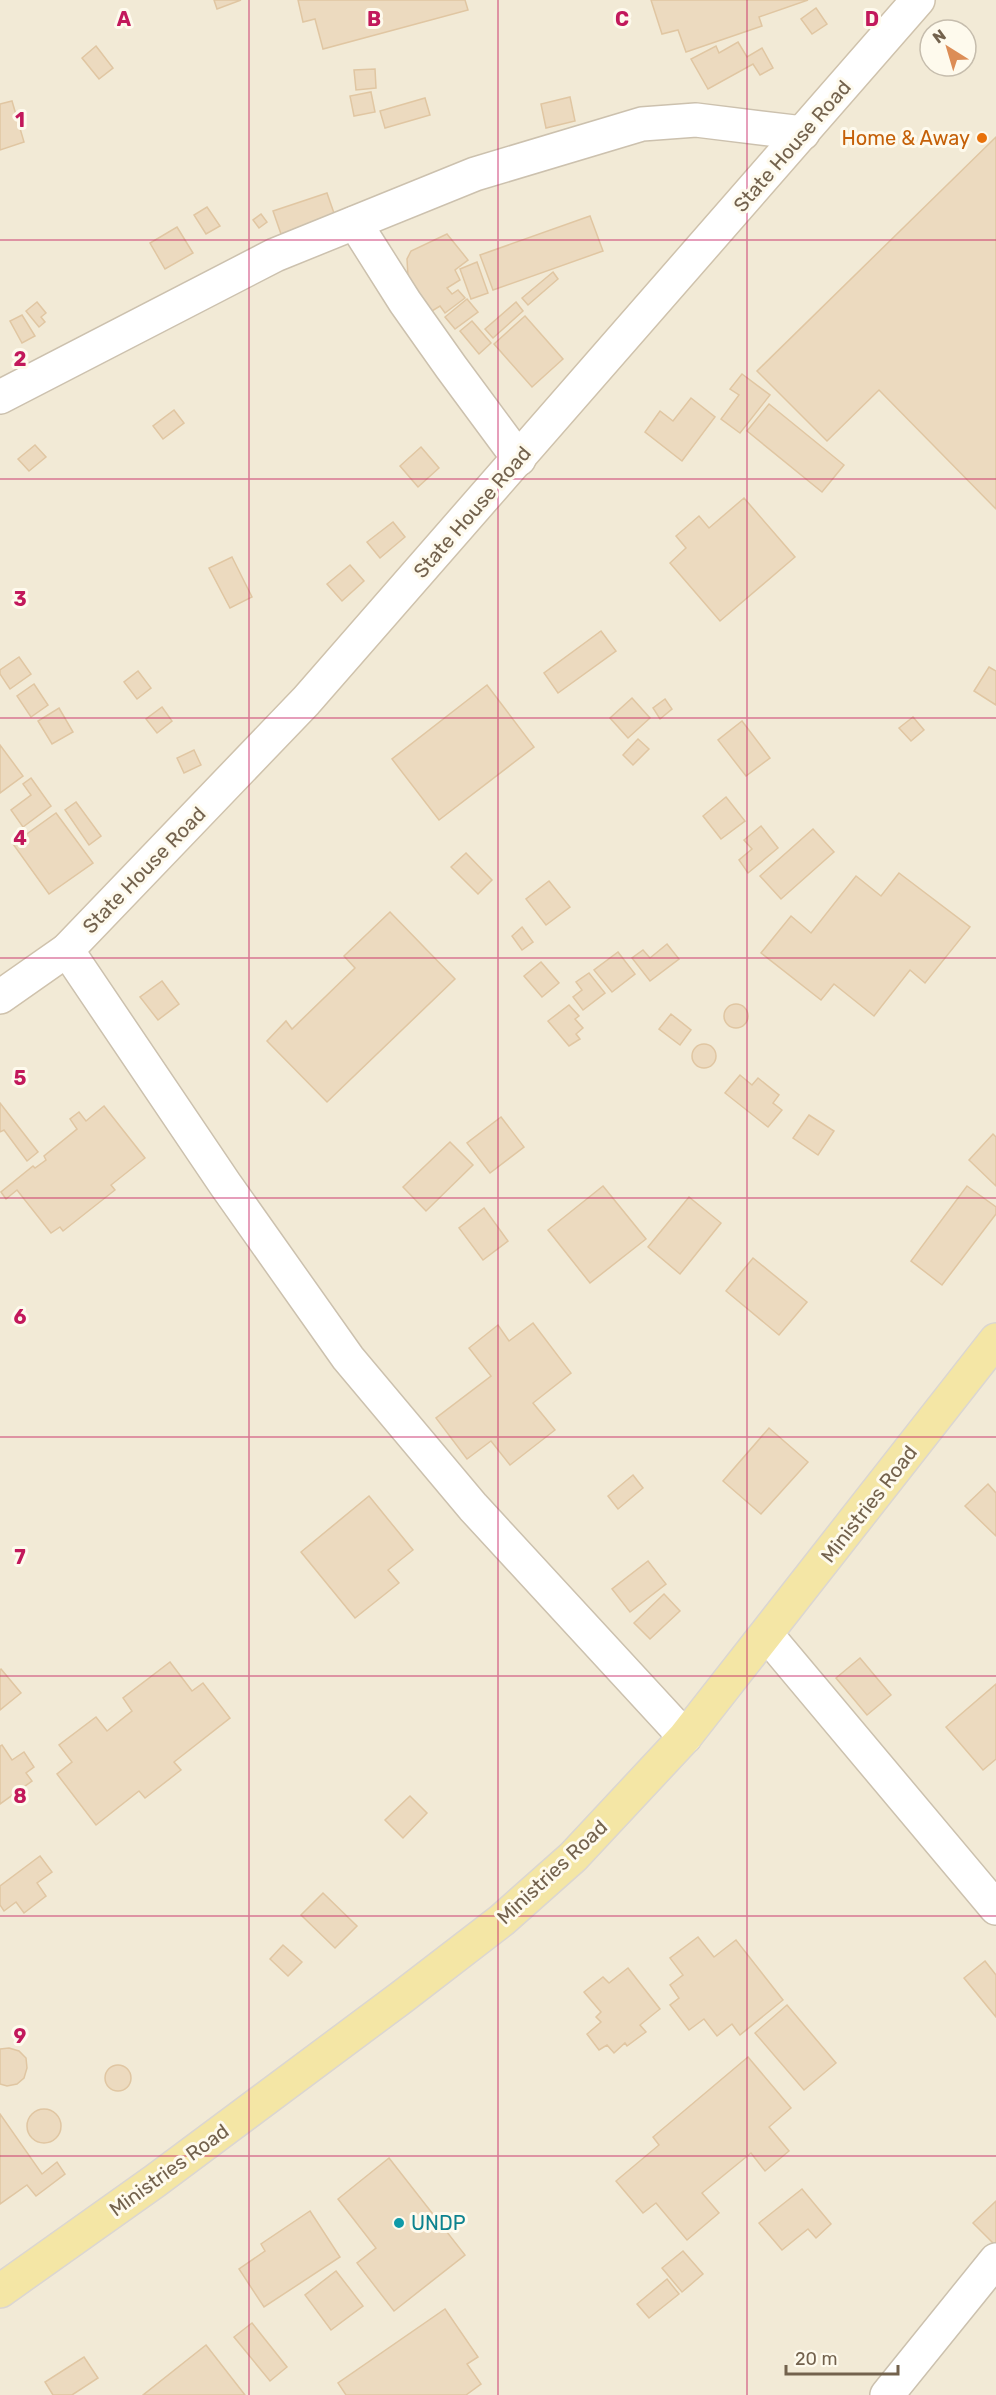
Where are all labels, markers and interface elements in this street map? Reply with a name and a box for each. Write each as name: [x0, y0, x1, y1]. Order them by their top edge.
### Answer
text: A: [117, 7, 132, 31]
text: B: [367, 7, 381, 31]
text: C: [615, 7, 629, 31]
text: D: [865, 7, 879, 31]
north arrow: [918, 18, 978, 78]
text: N: [929, 25, 950, 47]
street label: State House Road: [728, 75, 856, 217]
text: 1: [15, 108, 25, 132]
place label: Home & Away: [842, 126, 970, 150]
marker: Home & Away: [975, 131, 989, 145]
text: 2: [14, 347, 27, 371]
street label: State House Road: [408, 441, 536, 583]
text: 3: [13, 587, 27, 611]
street label: State House Road: [77, 802, 211, 938]
text: 4: [13, 826, 27, 850]
text: 5: [14, 1066, 27, 1090]
text: 6: [13, 1305, 27, 1329]
street label: Ministries Road: [816, 1441, 922, 1567]
text: 7: [14, 1545, 26, 1569]
text: 8: [13, 1784, 27, 1808]
street label: Ministries Road: [492, 1815, 612, 1929]
text: 9: [14, 2024, 27, 2048]
street label: Ministries Road: [105, 2119, 233, 2221]
place label: UNDP: [411, 2211, 466, 2235]
marker: UNDP: [392, 2216, 406, 2230]
scale bar: [786, 2338, 898, 2376]
text: 20 m: [795, 2348, 837, 2370]

